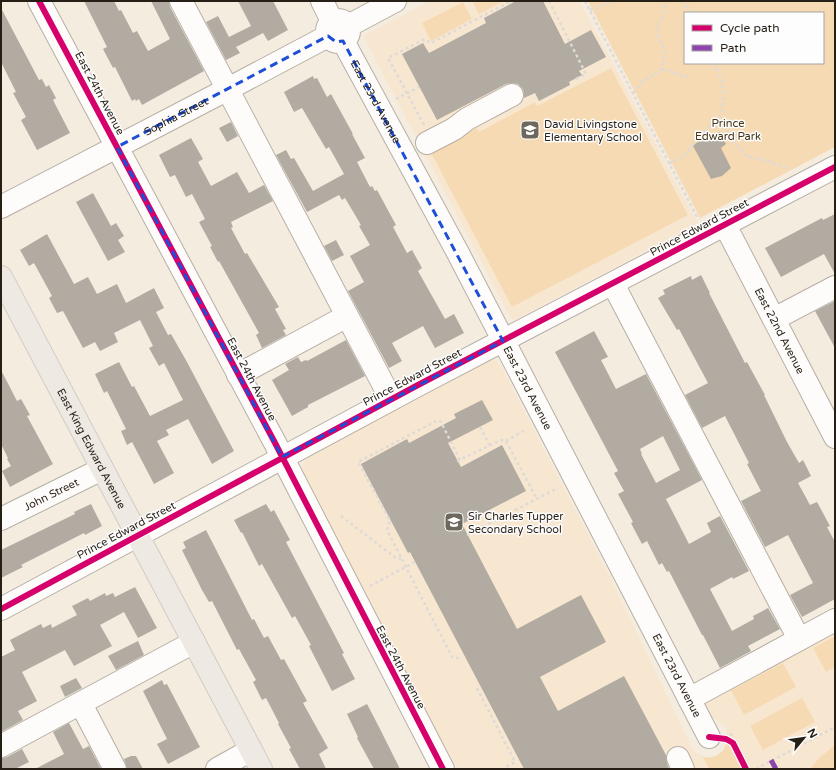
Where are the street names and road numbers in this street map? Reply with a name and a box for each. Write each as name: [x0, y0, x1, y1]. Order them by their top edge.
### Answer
street label: East 24th Avenue: [72, 49, 127, 137]
street label: East 23rd Avenue: [348, 58, 403, 146]
street label: Sophia Street: [142, 95, 210, 139]
street label: Prince Edward Street: [648, 196, 751, 259]
street label: East 22nd Avenue: [752, 286, 807, 376]
street label: East 24th Avenue: [224, 335, 279, 423]
street label: East 23rd Avenue: [500, 344, 555, 432]
street label: Prince Edward Street: [361, 346, 464, 409]
street label: East King Edward Avenue: [54, 386, 128, 511]
street label: John Street: [22, 476, 81, 514]
street label: Prince Edward Street: [75, 499, 178, 562]
street label: East 24th Avenue: [373, 623, 428, 711]
street label: East 23rd Avenue: [650, 632, 704, 720]

